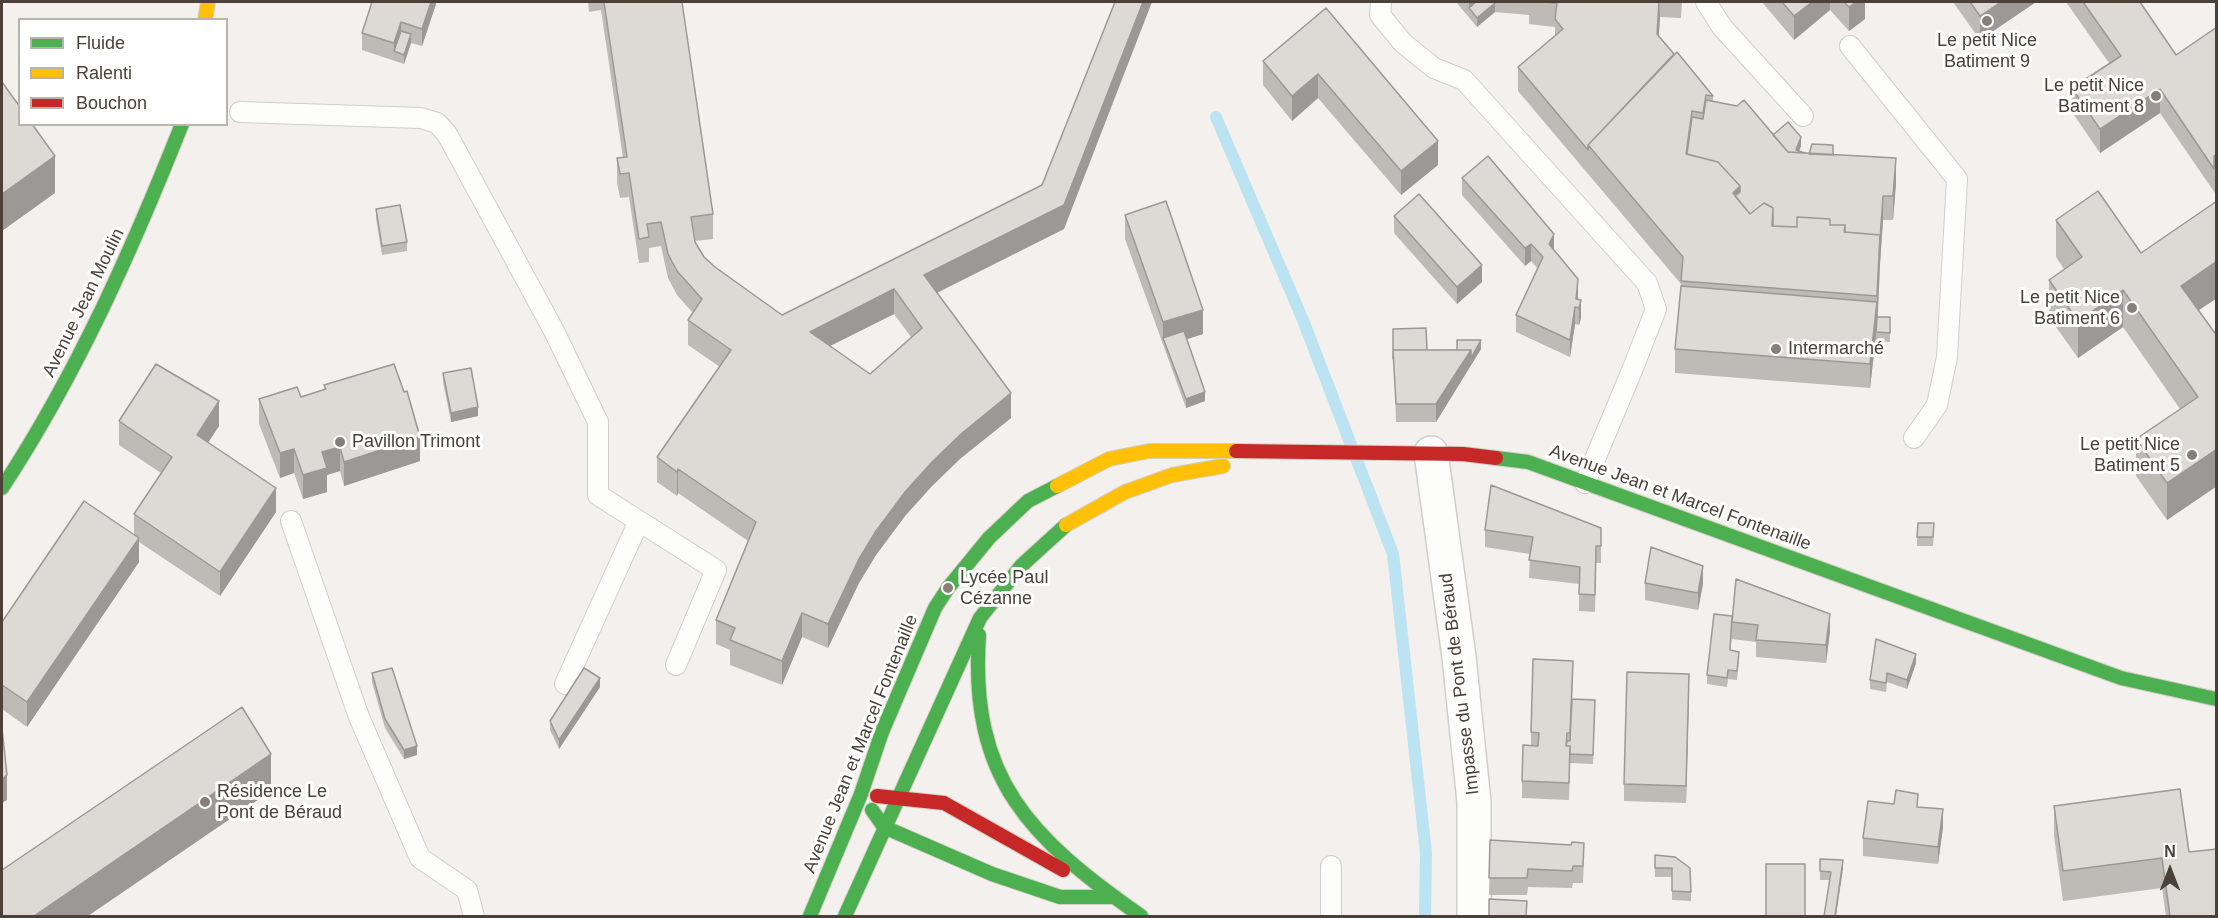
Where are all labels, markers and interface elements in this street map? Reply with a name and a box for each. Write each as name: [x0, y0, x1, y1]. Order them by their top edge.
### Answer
marker: Le petit Nice Batiment 9: [1980, 14, 1994, 28]
legend: [18, 18, 228, 126]
place label: Le petit Nice Batiment 9: [1937, 30, 2037, 72]
text: Fluide: [76, 33, 125, 53]
text: Ralenti: [76, 63, 132, 83]
place label: Le petit Nice Batiment 8: [2044, 75, 2144, 118]
marker: Le petit Nice Batiment 8: [2149, 89, 2163, 103]
text: Bouchon: [76, 93, 147, 113]
street label: Avenue Jean Moulin: [39, 225, 129, 381]
place label: Le petit Nice Batiment 6: [2020, 287, 2120, 330]
marker: Le petit Nice Batiment 6: [2125, 301, 2139, 315]
place label: Intermarché: [1788, 338, 1884, 360]
marker: Intermarché: [1769, 342, 1783, 356]
place label: Pavillon Trimont: [352, 431, 480, 453]
place label: Le petit Nice Batiment 5: [2080, 434, 2180, 476]
marker: Pavillon Trimont: [333, 435, 347, 449]
street label: Avenue Jean et Marcel Fontenaille: [1546, 441, 1814, 555]
marker: Le petit Nice Batiment 5: [2185, 448, 2199, 462]
place label: Lycée Paul Cézanne: [960, 567, 1048, 610]
street label: Impasse du Pont de Béraud: [1436, 572, 1484, 796]
marker: Lycée Paul Cézanne: [941, 581, 955, 595]
street label: Avenue Jean et Marcel Fontenaille: [799, 612, 923, 876]
place label: Résidence Le Pont de Béraud: [217, 781, 342, 824]
marker: Résidence Le Pont de Béraud: [198, 795, 212, 809]
north arrow: [2140, 840, 2200, 900]
text: N: [2164, 843, 2176, 860]

